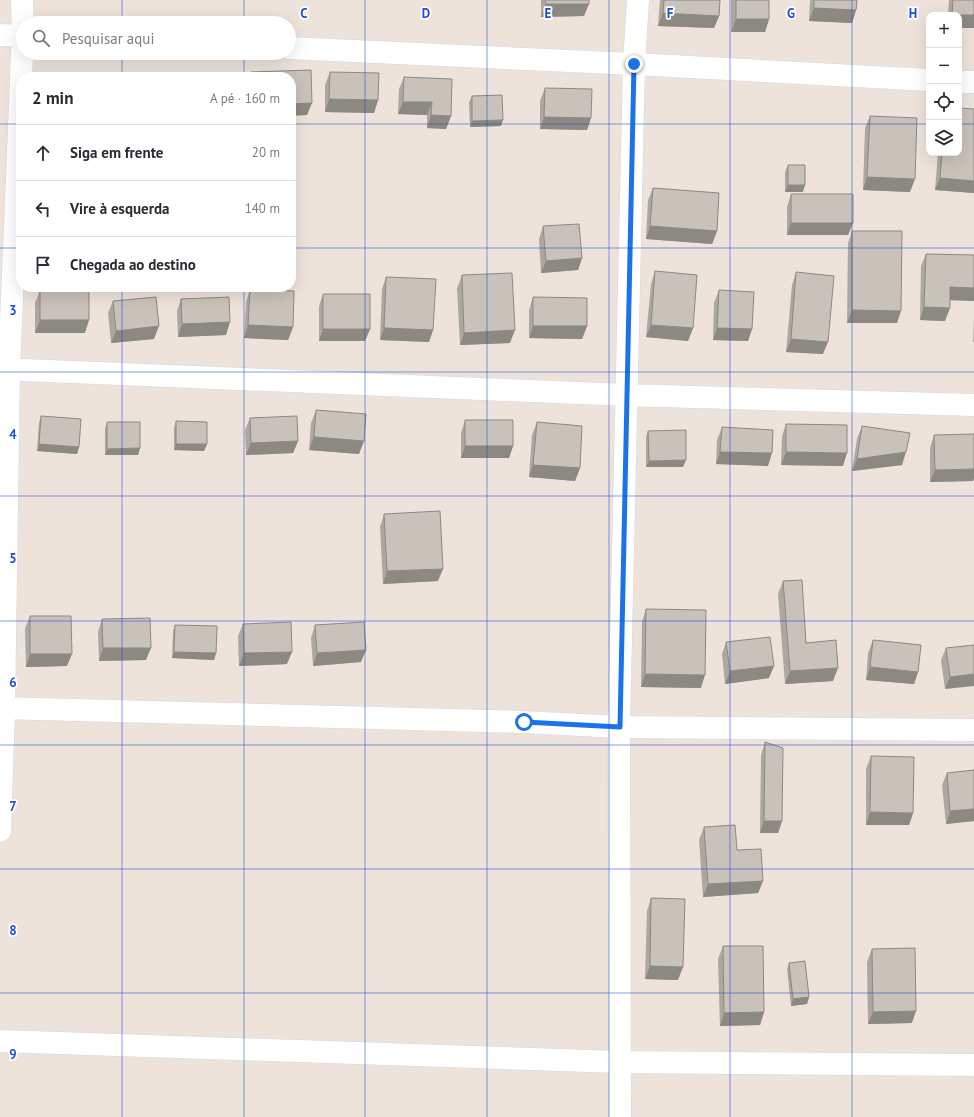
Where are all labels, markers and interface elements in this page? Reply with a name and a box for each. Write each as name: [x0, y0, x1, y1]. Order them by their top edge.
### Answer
text: C: [300, 5, 308, 22]
text: D: [422, 5, 430, 22]
text: E: [545, 5, 552, 22]
text: F: [667, 5, 674, 22]
text: G: [787, 5, 795, 22]
text: H: [909, 5, 917, 22]
map controls: [926, 12, 962, 156]
button: +: [926, 12, 962, 48]
search box: [16, 16, 296, 60]
icon: search: [30, 27, 52, 49]
text: Pesquisar aqui: [62, 29, 154, 48]
button: −: [926, 48, 962, 84]
route end: [625, 55, 643, 73]
button: locate: [926, 84, 962, 120]
text: 2 min: [32, 87, 73, 109]
text: A pé · 160 m: [210, 90, 280, 107]
button: layers: [926, 120, 962, 156]
icon: ahead: [32, 142, 54, 164]
text: Siga em frente: [70, 143, 163, 162]
text: 20 m: [252, 144, 280, 161]
icon: left: [32, 198, 54, 220]
text: Vire à esquerda: [70, 199, 169, 218]
text: 140 m: [245, 200, 280, 217]
icon: arrive: [32, 254, 54, 276]
text: Chegada ao destino: [70, 255, 196, 274]
text: 3: [9, 302, 17, 319]
text: 4: [9, 426, 17, 443]
text: 5: [9, 550, 17, 567]
text: 6: [9, 674, 17, 691]
route start: [515, 713, 533, 731]
text: 7: [9, 798, 17, 815]
text: 8: [9, 922, 17, 939]
text: 9: [9, 1046, 17, 1063]

